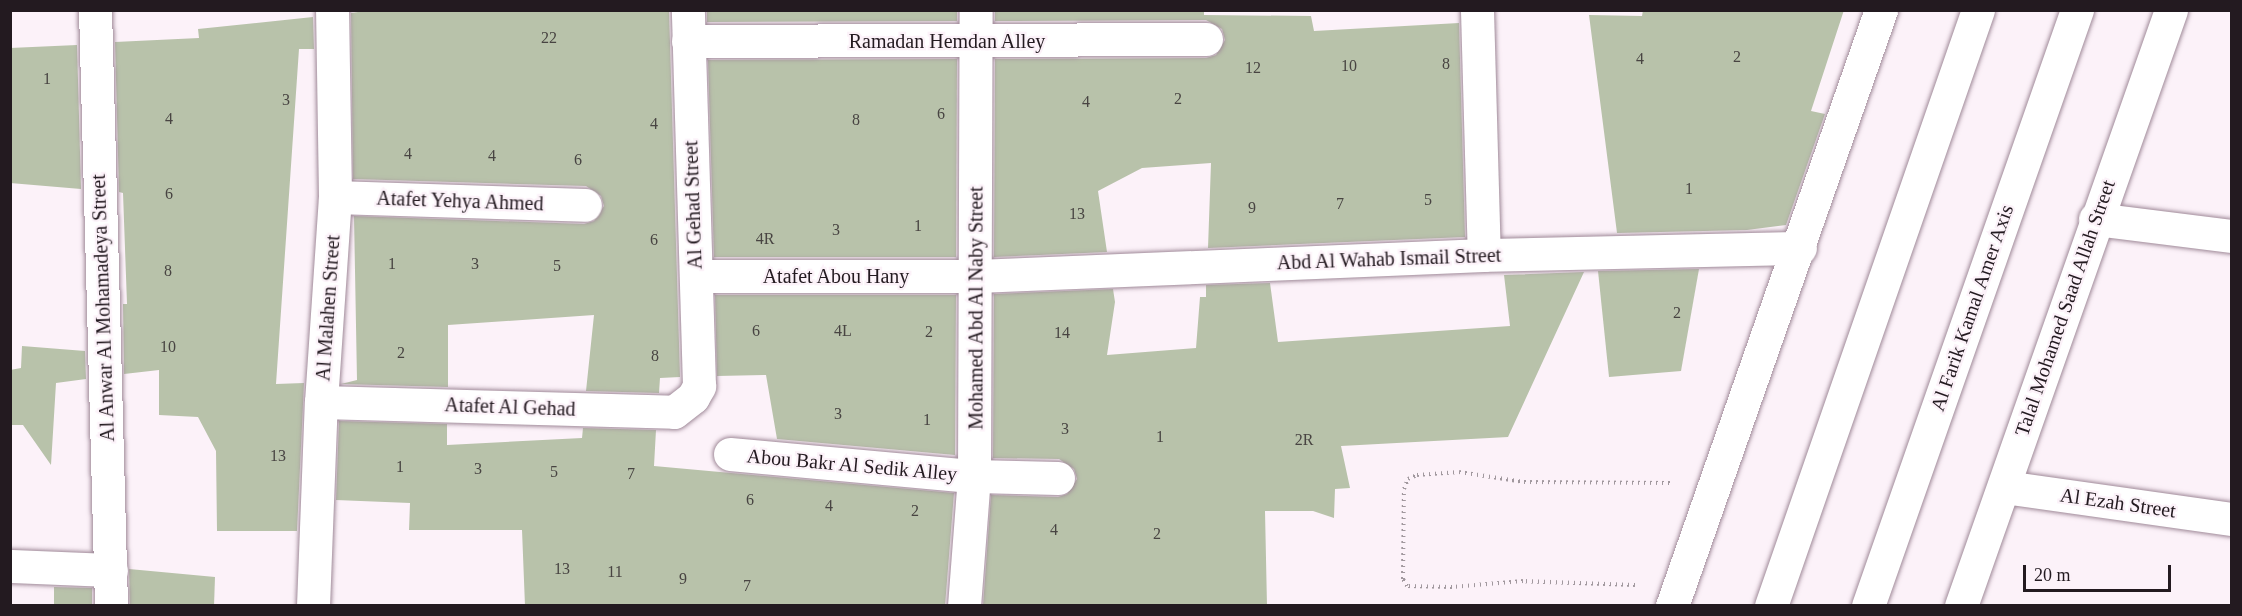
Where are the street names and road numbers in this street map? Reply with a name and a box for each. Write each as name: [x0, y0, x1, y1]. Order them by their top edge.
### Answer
street label: Ramadan Hemdan Alley: [840, 29, 1054, 53]
street label: Al Gehad Street: [679, 135, 707, 275]
street label: Al Anwar Al Mohamadeya Street: [86, 164, 120, 452]
street label: Talal Mohamed Saad Allah Street: [2005, 164, 2125, 452]
street label: Mohamed Abd Al Naby Street: [964, 176, 988, 440]
street label: Atafet Yehya Ahmed: [369, 186, 551, 216]
street label: Al Farik Kamal Amer Axis: [1924, 197, 2020, 419]
street label: Al Malahen Street: [311, 228, 345, 388]
street label: Abd Al Wahab Ismail Street: [1267, 243, 1511, 275]
street label: Atafet Abou Hany: [757, 264, 915, 288]
street label: Atafet Al Gehad: [440, 393, 580, 421]
street label: Abou Bakr Al Sedik Alley: [742, 444, 962, 486]
street label: Al Ezah Street: [2055, 482, 2181, 524]

